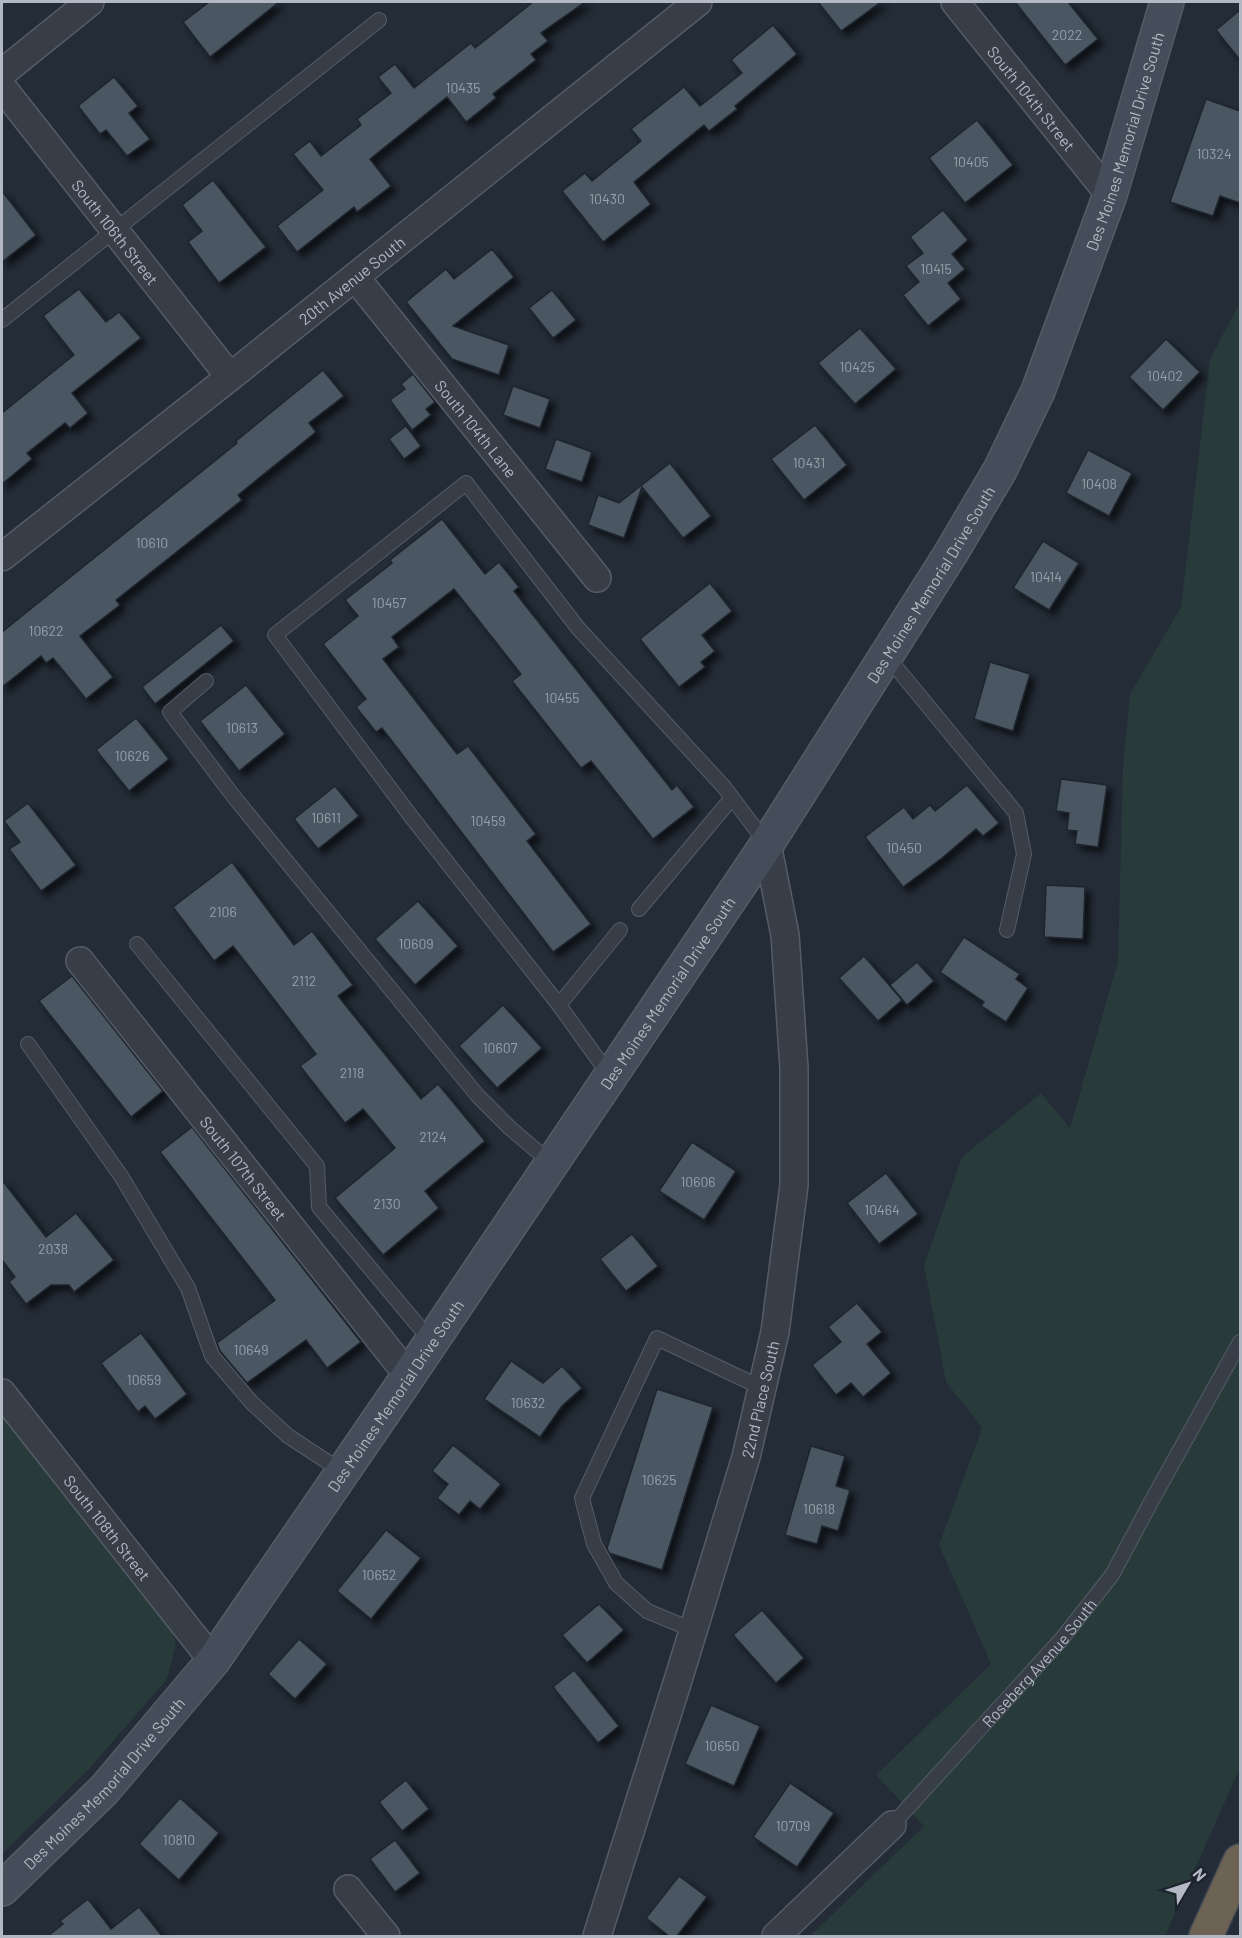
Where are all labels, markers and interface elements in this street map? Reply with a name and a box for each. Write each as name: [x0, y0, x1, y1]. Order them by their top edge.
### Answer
house number: 2022: [1052, 26, 1082, 43]
street label: Des Moines Memorial Drive South: [1081, 30, 1167, 253]
street label: South 104th Street: [984, 42, 1080, 154]
house number: 10435: [446, 79, 480, 96]
house number: 10324: [1196, 145, 1232, 162]
house number: 10405: [953, 153, 989, 170]
street label: South 106th Street: [69, 175, 163, 288]
house number: 10430: [589, 190, 625, 207]
street label: 20th Avenue South: [295, 232, 408, 328]
house number: 10415: [920, 260, 952, 277]
house number: 10425: [839, 358, 875, 375]
house number: 10402: [1147, 367, 1183, 384]
street label: South 104th Lane: [432, 376, 521, 481]
house number: 10431: [793, 454, 825, 471]
house number: 10408: [1081, 475, 1117, 492]
street label: Des Moines Memorial Drive South: [862, 482, 998, 686]
house number: 10610: [136, 534, 168, 551]
house number: 10414: [1030, 568, 1062, 585]
house number: 10457: [372, 594, 407, 611]
house number: 10622: [28, 622, 64, 639]
house number: 10455: [545, 689, 579, 706]
house number: 10613: [226, 719, 258, 736]
house number: 10626: [115, 747, 149, 764]
house number: 10611: [311, 809, 341, 826]
house number: 10459: [470, 812, 506, 829]
house number: 10450: [886, 839, 922, 856]
street label: Des Moines Memorial Drive South: [595, 893, 738, 1092]
house number: 2106: [209, 903, 237, 920]
house number: 10609: [398, 935, 434, 952]
house number: 2112: [292, 972, 316, 989]
house number: 10607: [483, 1039, 518, 1056]
house number: 2118: [340, 1064, 364, 1081]
street label: South 107th Street: [197, 1112, 291, 1224]
house number: 2124: [419, 1128, 447, 1145]
house number: 10606: [680, 1173, 716, 1190]
house number: 2130: [373, 1195, 401, 1212]
house number: 10464: [864, 1201, 900, 1218]
house number: 2038: [38, 1240, 68, 1257]
street label: Des Moines Memorial Drive South: [323, 1296, 467, 1495]
street label: 22nd Place South: [737, 1339, 782, 1460]
house number: 10649: [233, 1341, 269, 1358]
house number: 10659: [127, 1371, 161, 1388]
house number: 10632: [511, 1394, 545, 1411]
street label: South 108th Street: [61, 1471, 155, 1584]
house number: 10625: [642, 1471, 676, 1488]
house number: 10618: [803, 1500, 835, 1517]
house number: 10652: [362, 1566, 396, 1583]
street label: Roseberg Avenue South: [977, 1594, 1100, 1730]
street label: Des Moines Memorial Drive South: [19, 1693, 188, 1873]
house number: 10650: [704, 1737, 740, 1754]
house number: 10709: [776, 1817, 810, 1834]
house number: 10810: [163, 1831, 195, 1848]
north arrow: [1158, 1854, 1218, 1914]
text: N: [1189, 1864, 1211, 1884]

